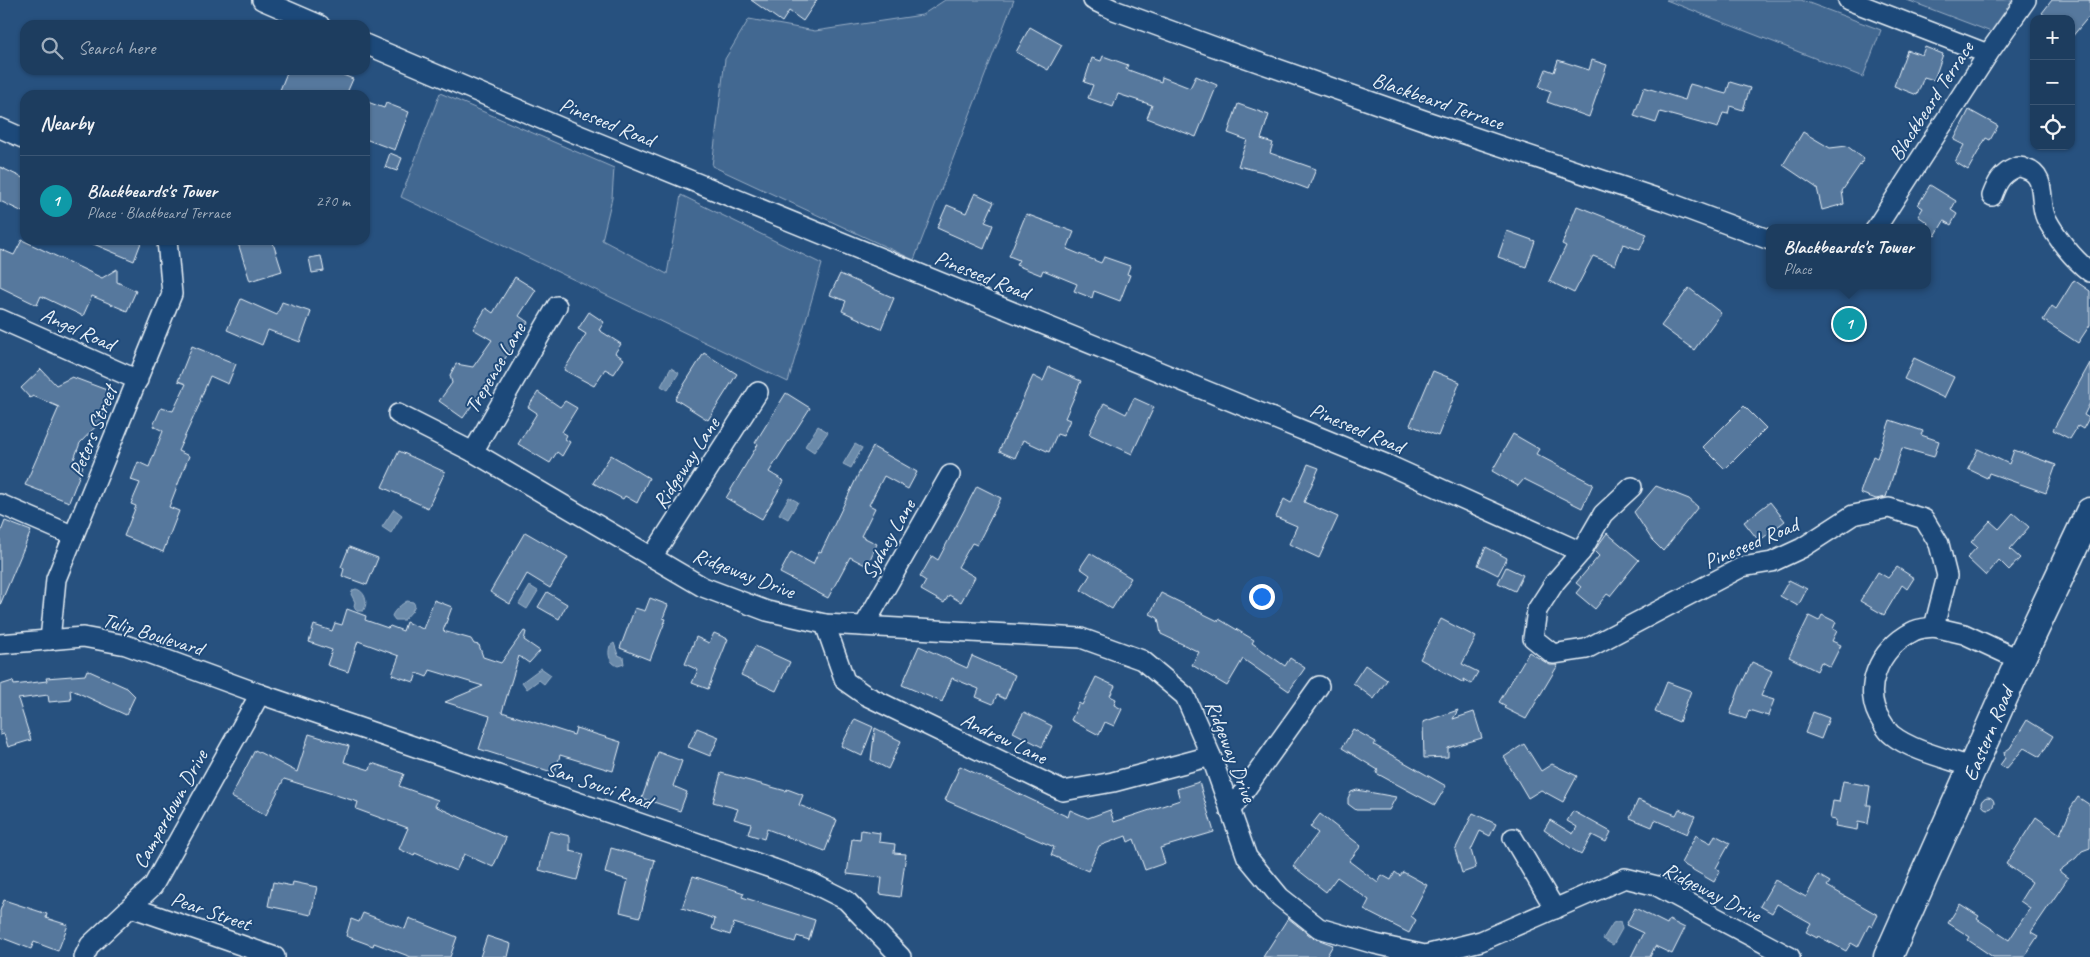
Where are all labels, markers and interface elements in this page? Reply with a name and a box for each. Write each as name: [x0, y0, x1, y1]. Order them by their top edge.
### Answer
map controls: [2030, 15, 2075, 150]
button: +: [2030, 15, 2075, 60]
search box: [20, 20, 370, 75]
icon: search: [38, 34, 66, 62]
street label: Blackbeard Terrace: [1883, 35, 1980, 166]
text: Search here: [78, 36, 155, 60]
button: −: [2030, 60, 2075, 105]
street label: Blackbeard Terrace: [1369, 66, 1508, 136]
street label: Pineseed Road: [556, 91, 662, 154]
button: locate: [2030, 105, 2075, 150]
text: Nearby: [40, 110, 93, 136]
text: Blackbeards's Tower: [87, 179, 217, 203]
text: 1: [52, 191, 60, 211]
text: 270 m: [316, 191, 350, 211]
text: Place · Blackbeard Terrace: [87, 203, 230, 223]
popup: [1766, 224, 1931, 289]
text: Blackbeards's Tower: [1783, 235, 1914, 259]
street label: Pineseed Road: [931, 244, 1037, 307]
text: Place: [1783, 259, 1812, 279]
street label: Angel Road: [37, 301, 122, 358]
pin: 1: [1833, 305, 1865, 343]
street label: Trepence Lane: [459, 317, 532, 418]
street label: Peters Street: [63, 379, 124, 480]
street label: Pineseed Road: [1306, 397, 1411, 461]
street label: Ridgeway Lane: [647, 411, 726, 514]
street label: Sydney Lane: [855, 494, 922, 583]
street label: Pineseed Road: [1700, 510, 1805, 574]
street label: Ridgeway Drive: [689, 542, 800, 605]
your location: [1249, 584, 1275, 610]
street label: Tulip Boulevard: [100, 606, 209, 662]
street label: Eastern Road: [1957, 680, 2021, 785]
street label: Ridgeway Drive: [1200, 696, 1263, 807]
street label: Andrew Lane: [957, 706, 1052, 770]
street label: Camperdown Drive: [127, 744, 214, 873]
street label: San Souci Road: [543, 755, 658, 816]
street label: Ridgeway Drive: [1658, 856, 1767, 928]
street label: Pear Street: [168, 885, 256, 937]

